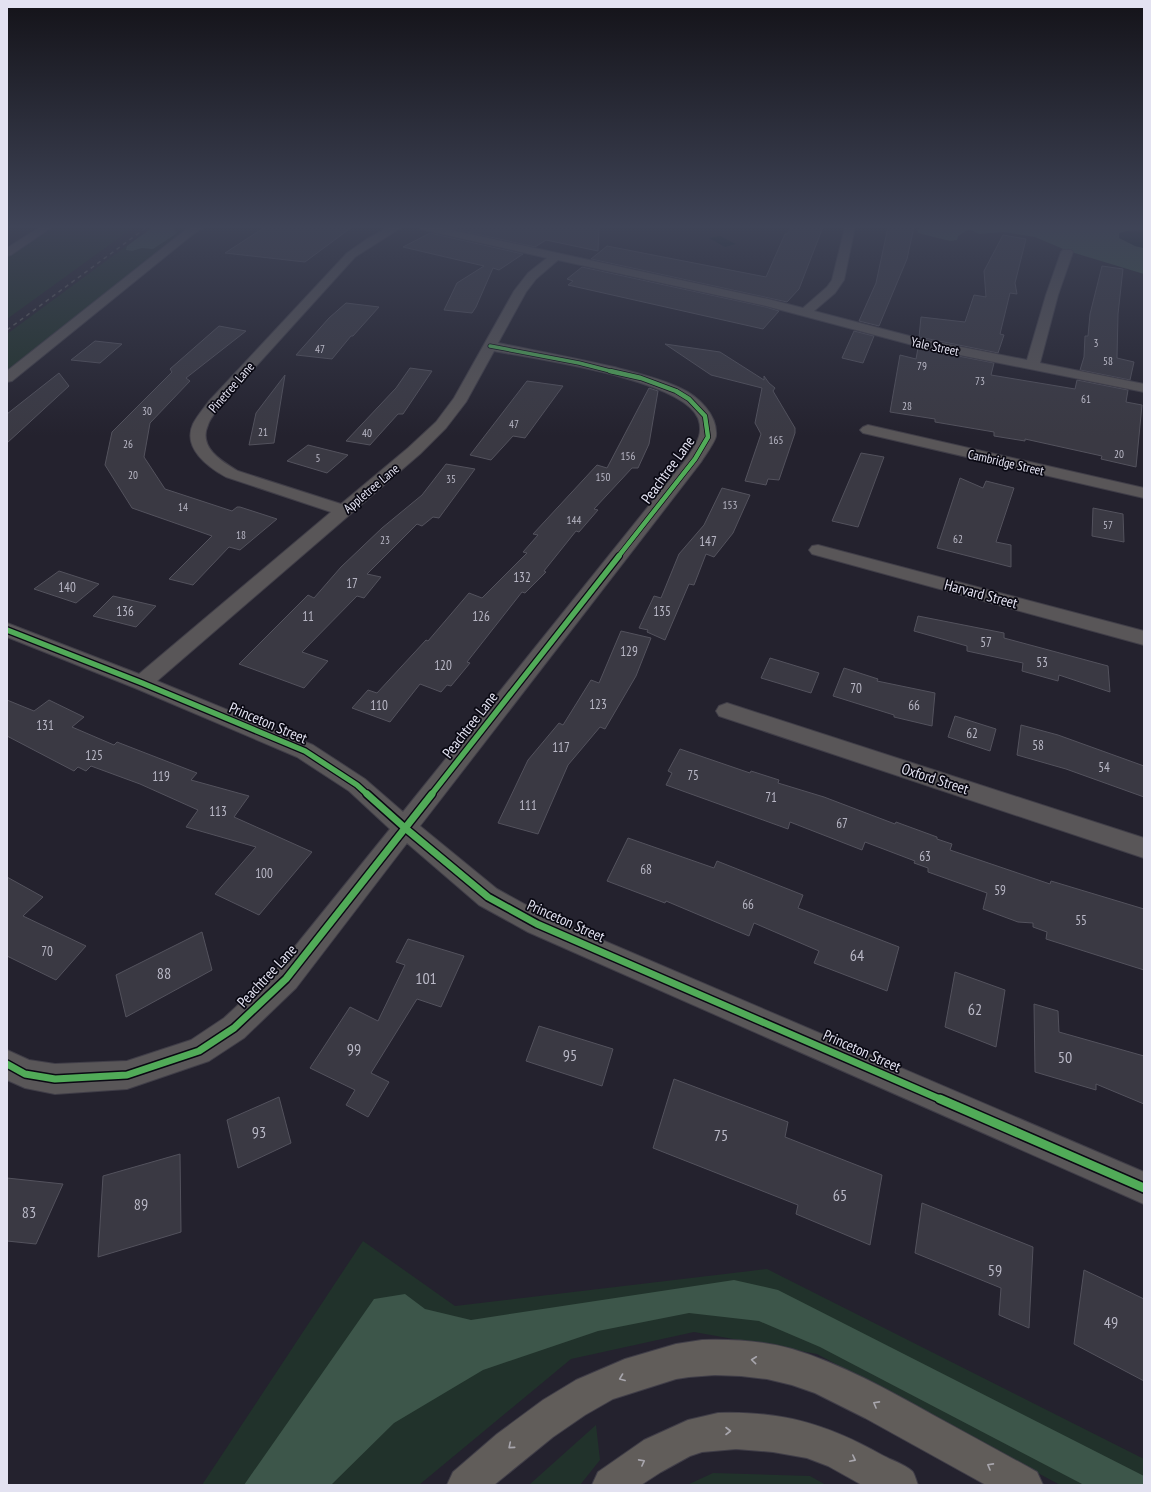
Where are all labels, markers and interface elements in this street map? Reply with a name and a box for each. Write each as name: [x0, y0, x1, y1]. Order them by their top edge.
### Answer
street label: Yale Street: [909, 333, 961, 360]
house number: 3: [1094, 336, 1099, 350]
house number: 47: [315, 342, 325, 356]
house number: 58: [1103, 354, 1113, 368]
street label: Pinetree Lane: [205, 358, 258, 416]
house number: 79: [917, 359, 927, 373]
house number: 73: [975, 374, 985, 388]
house number: 61: [1081, 392, 1091, 406]
house number: 28: [902, 399, 912, 413]
house number: 30: [142, 404, 152, 418]
house number: 47: [509, 417, 519, 431]
house number: 21: [258, 425, 268, 439]
house number: 40: [362, 426, 372, 440]
street label: Peachtree Lane: [637, 432, 698, 507]
house number: 165: [769, 433, 783, 447]
house number: 26: [123, 437, 133, 451]
street label: Cambridge Street: [966, 445, 1046, 480]
house number: 20: [1114, 447, 1124, 461]
house number: 156: [621, 449, 635, 463]
house number: 5: [316, 451, 321, 465]
street label: Appletree Lane: [340, 460, 403, 517]
house number: 20: [128, 468, 138, 482]
house number: 150: [596, 470, 610, 484]
house number: 35: [446, 472, 456, 486]
house number: 153: [723, 498, 737, 512]
house number: 14: [178, 500, 188, 514]
house number: 144: [567, 513, 581, 527]
house number: 57: [1103, 518, 1113, 532]
house number: 18: [236, 528, 246, 542]
house number: 62: [953, 532, 963, 546]
house number: 23: [380, 533, 390, 547]
house number: 147: [699, 533, 717, 550]
house number: 132: [513, 569, 531, 586]
house number: 17: [346, 575, 358, 592]
street label: Harvard Street: [943, 575, 1020, 612]
house number: 140: [58, 579, 76, 596]
house number: 136: [116, 603, 134, 620]
house number: 135: [653, 603, 671, 620]
house number: 11: [302, 608, 314, 625]
house number: 126: [472, 608, 490, 625]
house number: 57: [980, 634, 992, 651]
house number: 129: [620, 643, 638, 660]
house number: 53: [1036, 654, 1048, 671]
house number: 120: [434, 657, 452, 674]
house number: 70: [850, 680, 862, 697]
street label: Peachtree Lane: [438, 688, 501, 762]
house number: 123: [589, 696, 607, 713]
house number: 110: [370, 697, 388, 714]
house number: 66: [908, 697, 920, 714]
street label: Princeton Street: [226, 698, 310, 747]
house number: 131: [36, 717, 54, 734]
house number: 62: [966, 725, 978, 742]
house number: 58: [1032, 737, 1044, 754]
house number: 117: [552, 739, 570, 756]
house number: 125: [85, 747, 103, 764]
street label: Oxford Street: [899, 759, 971, 798]
house number: 54: [1098, 759, 1110, 776]
house number: 75: [687, 767, 699, 784]
house number: 119: [152, 768, 170, 785]
house number: 71: [765, 789, 777, 806]
house number: 111: [519, 797, 537, 814]
house number: 113: [209, 803, 227, 820]
house number: 67: [836, 815, 848, 832]
house number: 63: [919, 848, 931, 865]
house number: 68: [640, 861, 652, 878]
house number: 100: [255, 865, 273, 882]
house number: 59: [994, 882, 1006, 899]
street label: Princeton Street: [524, 895, 608, 946]
house number: 66: [742, 896, 754, 913]
house number: 55: [1075, 912, 1087, 929]
street label: Peachtree Lane: [233, 940, 301, 1011]
house number: 70: [41, 943, 53, 960]
house number: 64: [850, 945, 864, 965]
house number: 88: [157, 963, 171, 983]
house number: 101: [415, 968, 437, 988]
house number: 62: [968, 999, 982, 1019]
street label: Princeton Street: [820, 1025, 904, 1076]
house number: 99: [347, 1039, 361, 1059]
house number: 95: [563, 1045, 577, 1065]
house number: 50: [1058, 1047, 1072, 1067]
house number: 93: [252, 1122, 266, 1142]
house number: 75: [714, 1125, 728, 1145]
house number: 65: [833, 1185, 847, 1205]
house number: 89: [134, 1194, 148, 1214]
house number: 83: [22, 1202, 36, 1222]
house number: 59: [988, 1260, 1002, 1280]
house number: 49: [1104, 1312, 1118, 1332]
one-way arrow: [751, 1356, 757, 1365]
one-way arrow: [618, 1374, 625, 1382]
one-way arrow: [872, 1401, 880, 1408]
one-way arrow: [725, 1427, 731, 1435]
one-way arrow: [509, 1442, 516, 1449]
one-way arrow: [849, 1454, 856, 1462]
one-way arrow: [638, 1459, 645, 1466]
one-way arrow: [986, 1464, 994, 1471]

